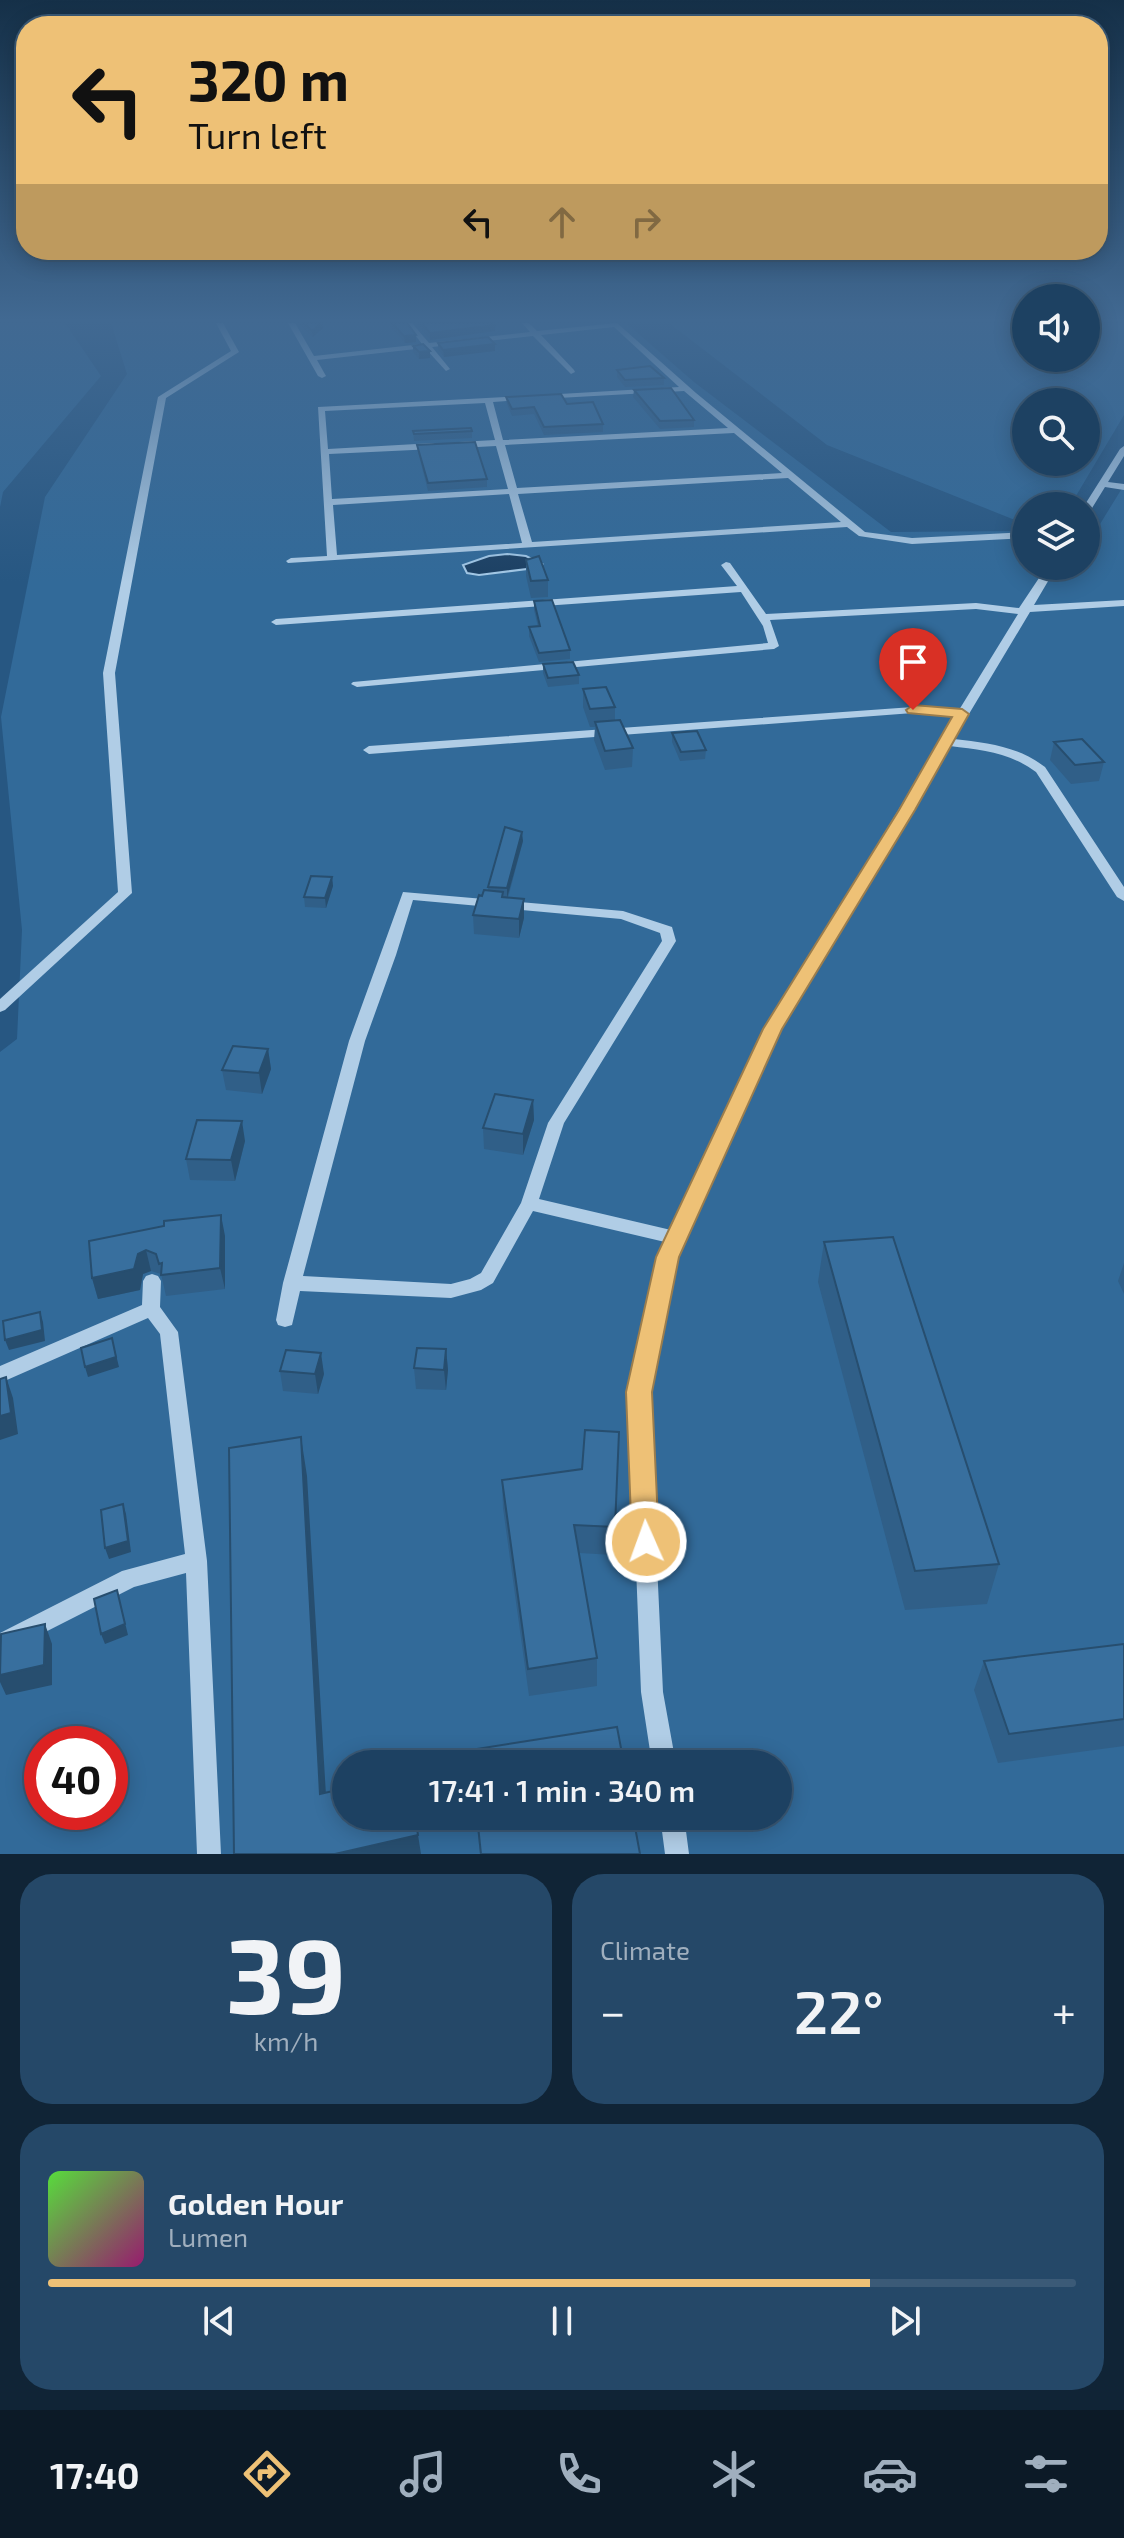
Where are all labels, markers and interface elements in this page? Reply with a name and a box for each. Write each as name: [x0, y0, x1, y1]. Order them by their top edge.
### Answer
text: 320 m: [188, 45, 349, 112]
icon: left: [56, 48, 160, 152]
text: Turn left: [188, 113, 327, 156]
icon: left: [456, 200, 500, 244]
icon: ahead: [540, 200, 584, 244]
icon: right: [624, 200, 668, 244]
map controls: [1012, 284, 1100, 580]
button: sound: [1012, 284, 1100, 372]
button: search: [1012, 388, 1100, 476]
button: layers: [1012, 492, 1100, 580]
pin: [879, 628, 947, 710]
icon: arrive: [891, 640, 935, 684]
position arrow: [604, 1500, 688, 1584]
speed limit sign: 40: [24, 1726, 128, 1830]
text: 17:41 · 1 min · 340 m: [429, 1772, 695, 1808]
text: 39: [226, 1910, 346, 2035]
text: Climate: [600, 1934, 690, 1965]
text: 22°: [794, 1974, 884, 2046]
text: −: [600, 1984, 626, 2037]
text: +: [1052, 1984, 1076, 2037]
text: km/h: [254, 2025, 318, 2056]
text: Golden Hour: [168, 2185, 343, 2221]
text: Lumen: [168, 2221, 248, 2252]
icon: previous: [197, 2299, 241, 2343]
icon: pause: [540, 2299, 584, 2343]
icon: next: [883, 2299, 927, 2343]
icon: directions: [239, 2446, 295, 2502]
icon: music: [395, 2446, 451, 2502]
icon: phone: [551, 2446, 607, 2502]
icon: climate: [706, 2446, 762, 2502]
icon: car: [862, 2446, 918, 2502]
icon: filters: [1018, 2446, 1074, 2502]
text: 17:40: [50, 2453, 139, 2496]

